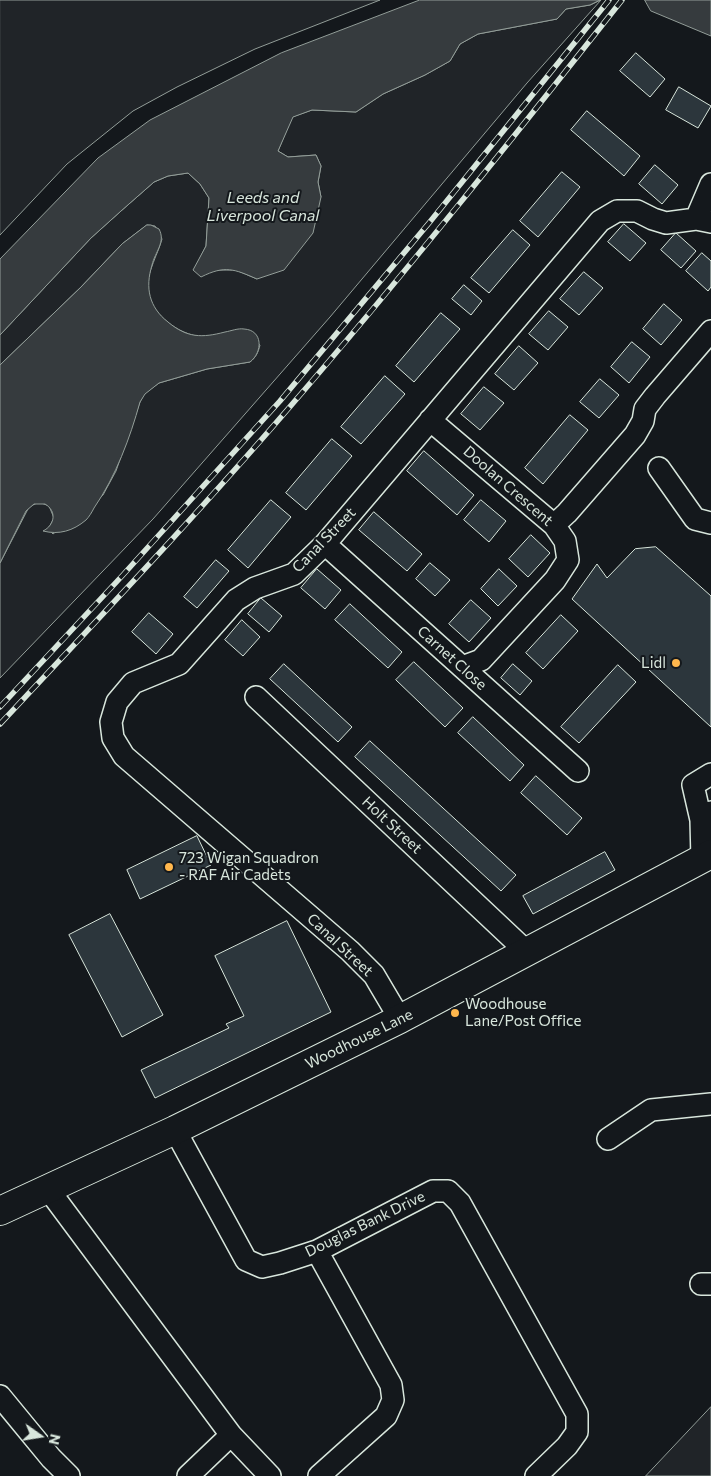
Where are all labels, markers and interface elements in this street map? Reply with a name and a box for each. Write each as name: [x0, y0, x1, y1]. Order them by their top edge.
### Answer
water label: Leeds and Liverpool Canal: [207, 188, 319, 226]
street label: Doolan Crescent: [459, 442, 557, 530]
street label: Canal Street: [288, 504, 360, 576]
street label: Carnet Close: [414, 622, 490, 694]
place label: Lidl: [641, 654, 666, 672]
marker: Lidl: [670, 657, 682, 669]
street label: Holt Street: [358, 793, 426, 857]
place label: 723 Wigan Squadron - RAF Air Cadets: [179, 849, 319, 884]
marker: 723 Wigan Squadron - RAF Air Cadets: [163, 861, 175, 873]
street label: Canal Street: [303, 910, 377, 980]
place label: Woodhouse Lane/Post Office: [465, 995, 581, 1030]
street label: Woodhouse Lane: [302, 1005, 416, 1073]
marker: Woodhouse Lane/Post Office: [449, 1007, 461, 1019]
street label: Douglas Bank Drive: [302, 1187, 428, 1261]
north arrow: [15, 1411, 65, 1461]
text: N: [46, 1432, 65, 1447]

